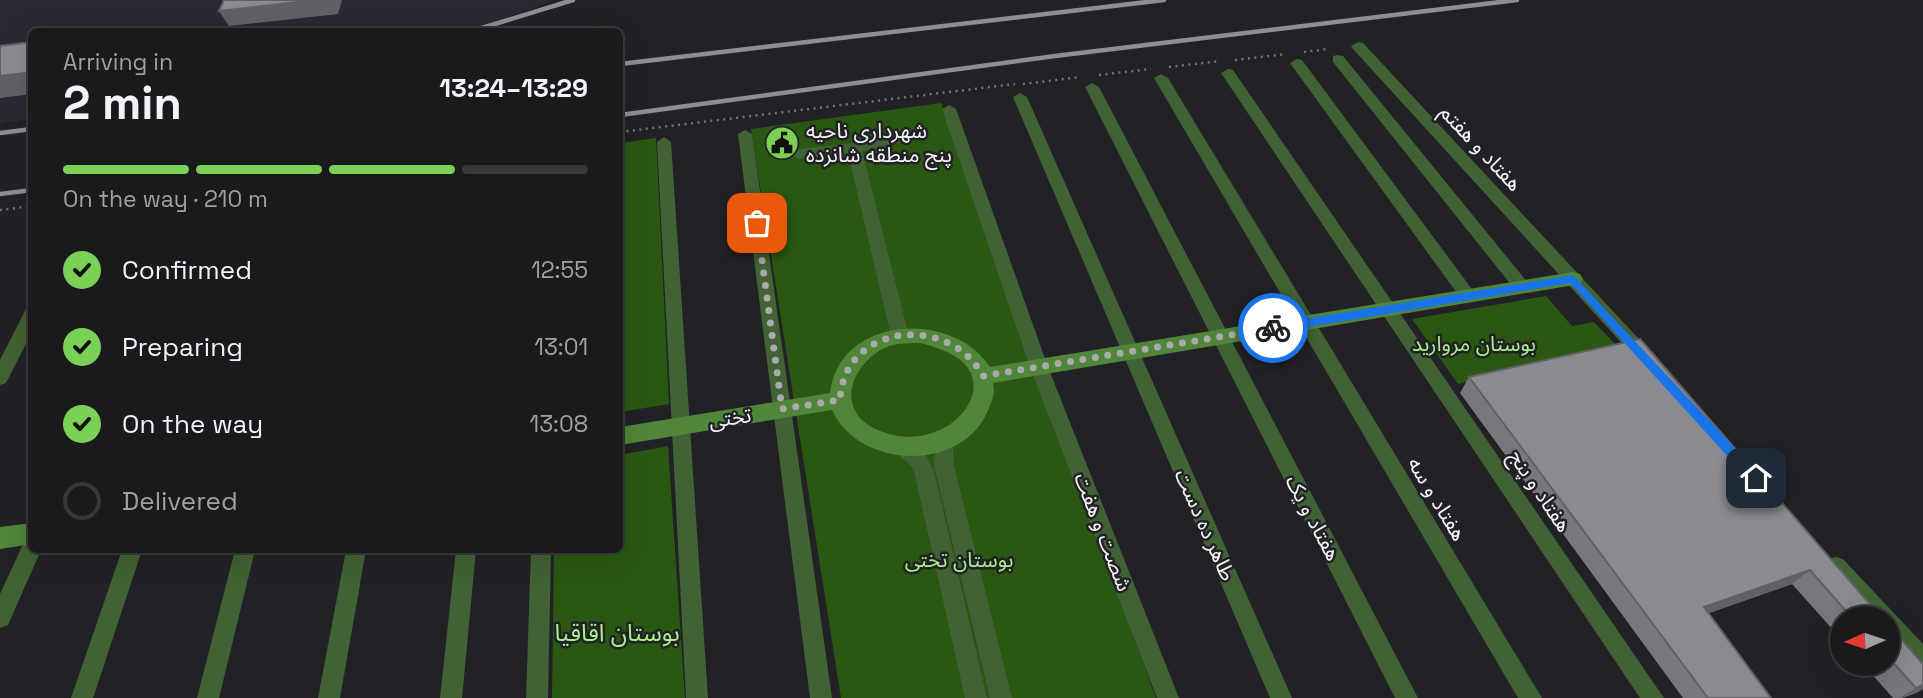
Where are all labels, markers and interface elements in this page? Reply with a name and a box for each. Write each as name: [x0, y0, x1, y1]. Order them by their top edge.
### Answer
text: Arriving in: [63, 47, 173, 77]
text: 13:24–13:29: [439, 71, 588, 105]
text: 2 min: [63, 74, 182, 132]
street label: هفتاد و هفتم: [1433, 99, 1528, 198]
place label: شهرداری ناحیه پنج منطقه شانزده: [806, 117, 952, 170]
public building icon: شهرداری ناحیه پنج منطقه شانزده: [763, 124, 801, 162]
text: On the way · 210 m: [63, 184, 268, 214]
pin: [727, 193, 787, 253]
icon: bag: [738, 204, 776, 242]
icon: check: [63, 251, 101, 289]
text: Confirmed: [122, 253, 252, 287]
text: 12:55: [531, 255, 588, 285]
courier: [1238, 293, 1308, 363]
icon: bike: [1254, 309, 1292, 347]
icon: check: [63, 328, 101, 366]
text: Preparing: [122, 330, 243, 364]
park label: بوستان مروارید: [1412, 330, 1536, 357]
text: 13:01: [534, 332, 588, 362]
street label: تختی: [707, 401, 753, 434]
icon: check: [63, 405, 101, 443]
text: On the way: [122, 407, 263, 441]
text: 13:08: [530, 409, 588, 439]
street label: هفتاد و پنج: [1501, 444, 1578, 538]
pin: [1726, 448, 1786, 508]
street label: هفتاد و سه: [1402, 452, 1473, 546]
icon: home: [1737, 459, 1775, 497]
street label: طاهر ده دست: [1169, 465, 1242, 585]
street label: شصت و هفت: [1068, 469, 1138, 595]
street label: هفتاد و یک: [1280, 470, 1347, 565]
text: Delivered: [122, 484, 238, 518]
park label: بوستان تختی: [905, 546, 1013, 573]
north arrow: [1830, 606, 1900, 676]
map controls: [1830, 606, 1900, 676]
park label: بوستان اقاقیا: [554, 617, 680, 648]

